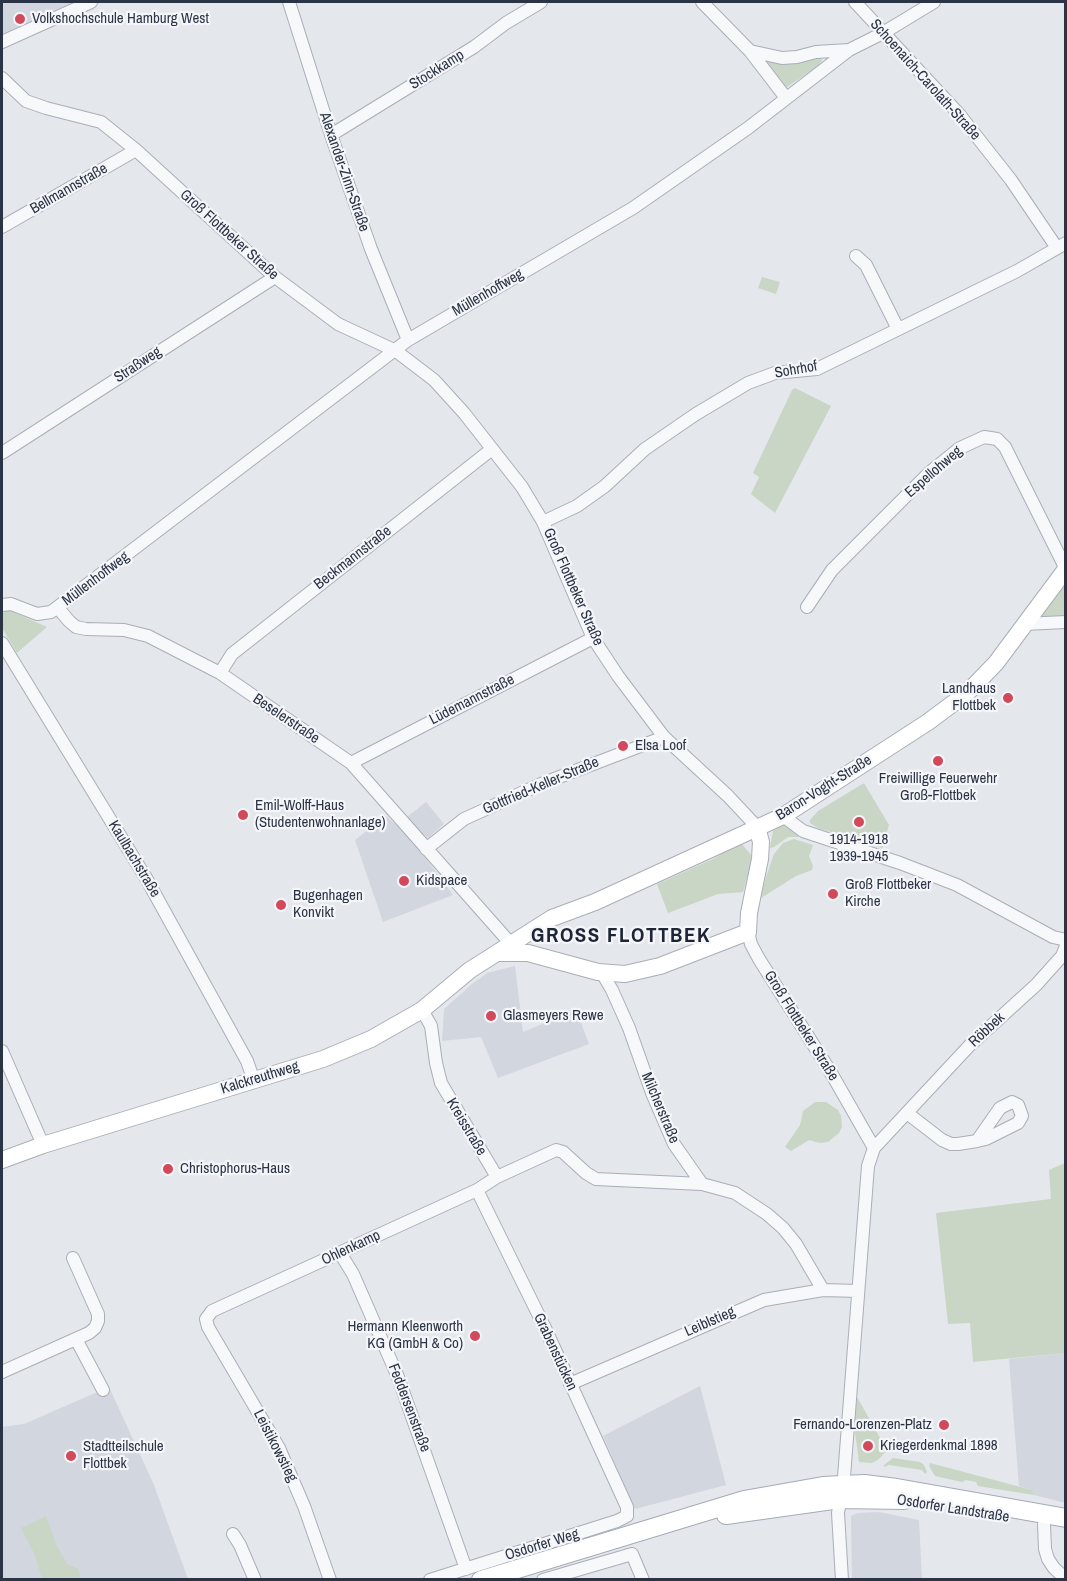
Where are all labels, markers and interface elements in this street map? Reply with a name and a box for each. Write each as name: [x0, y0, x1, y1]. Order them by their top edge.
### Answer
place label: Volkshochschule Hamburg West: [32, 10, 209, 28]
marker: Volkshochschule Hamburg West: [13, 12, 27, 26]
street label: Schoenaich-Carolath-Straße: [866, 16, 984, 144]
street label: Stockkamp: [406, 46, 468, 94]
street label: Alexander-Zinn-Straße: [315, 110, 373, 234]
street label: Bellmannstraße: [27, 160, 111, 218]
street label: Groß Flottbeker Straße: [176, 186, 282, 284]
street label: Müllenhoffweg: [449, 265, 527, 321]
street label: Straßweg: [111, 343, 165, 387]
street label: Sohrhof: [773, 357, 819, 383]
street label: Espellohweg: [902, 442, 966, 502]
street label: Beckmannstraße: [311, 522, 395, 594]
street label: Groß Flottbeker Straße: [539, 526, 607, 648]
street label: Müllenhoffweg: [59, 548, 133, 610]
street label: Lüdemannstraße: [426, 671, 518, 729]
place label: Landhaus Flottbek: [942, 680, 996, 715]
street label: Beselerstraße: [249, 690, 323, 748]
marker: Landhaus Flottbek: [1001, 691, 1015, 705]
place label: Elsa Loof: [635, 737, 686, 755]
marker: Elsa Loof: [616, 739, 630, 753]
street label: Baron-Voght-Straße: [773, 751, 875, 825]
street label: Gottfried-Keller-Straße: [480, 753, 602, 819]
marker: Freiwillige Feuerwehr Groß-Flottbek: [931, 754, 945, 768]
place label: Freiwillige Feuerwehr Groß-Flottbek: [879, 770, 997, 805]
place label: Emil-Wolff-Haus (Studentenwohnanlage): [255, 797, 386, 832]
marker: Emil-Wolff-Haus (Studentenwohnanlage): [236, 808, 250, 822]
marker: 1914-1918 1939-1945: [852, 815, 866, 829]
street label: Kaulbachstraße: [104, 817, 164, 901]
place label: 1914-1918 1939-1945: [830, 831, 888, 866]
place label: Kidspace: [416, 872, 467, 890]
marker: Kidspace: [397, 874, 411, 888]
place label: Groß Flottbeker Kirche: [845, 876, 931, 911]
place label: Bugenhagen Konvikt: [293, 887, 363, 922]
marker: Groß Flottbeker Kirche: [826, 887, 840, 901]
marker: Bugenhagen Konvikt: [274, 898, 288, 912]
district label: GROSS FLOTTBEK: [531, 923, 711, 949]
street label: Groß Flottbeker Straße: [760, 968, 842, 1084]
place label: Glasmeyers Rewe: [503, 1007, 603, 1025]
marker: Glasmeyers Rewe: [484, 1009, 498, 1023]
street label: Röbbek: [965, 1009, 1009, 1051]
street label: Kalckreuthweg: [219, 1058, 301, 1098]
street label: Milcherstraße: [637, 1070, 683, 1146]
street label: Kreisstraße: [442, 1095, 490, 1159]
place label: Christophorus-Haus: [180, 1160, 290, 1178]
marker: Christophorus-Haus: [161, 1162, 175, 1176]
street label: Ohlenkamp: [319, 1227, 383, 1269]
street label: Leiblstieg: [682, 1303, 738, 1341]
street label: Grabenstücken: [529, 1310, 581, 1394]
place label: Hermann Kleenworth KG (GmbH & Co): [347, 1318, 463, 1353]
marker: Hermann Kleenworth KG (GmbH & Co): [468, 1329, 482, 1343]
street label: Feddersenstraße: [384, 1361, 434, 1455]
street label: Leistikowstieg: [249, 1407, 301, 1485]
place label: Fernando-Lorenzen-Platz: [793, 1416, 932, 1434]
marker: Fernando-Lorenzen-Platz: [937, 1418, 951, 1432]
place label: Kriegerdenkmal 1898: [880, 1437, 998, 1455]
place label: Stadtteilschule Flottbek: [83, 1438, 164, 1473]
marker: Kriegerdenkmal 1898: [861, 1439, 875, 1453]
marker: Stadtteilschule Flottbek: [64, 1449, 78, 1463]
street label: Osdorfer Landstraße: [896, 1491, 1010, 1527]
street label: Osdorfer Weg: [503, 1525, 581, 1565]

